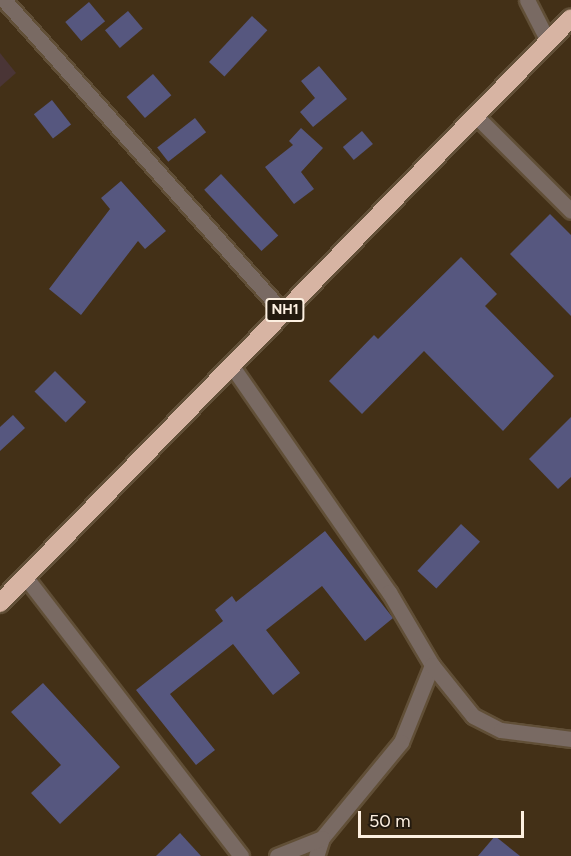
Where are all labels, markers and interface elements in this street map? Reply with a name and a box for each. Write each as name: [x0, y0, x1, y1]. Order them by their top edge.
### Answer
road number: NH1: [264, 299, 306, 321]
scale bar: [361, 799, 528, 837]
text: 50 m: [369, 810, 411, 832]

